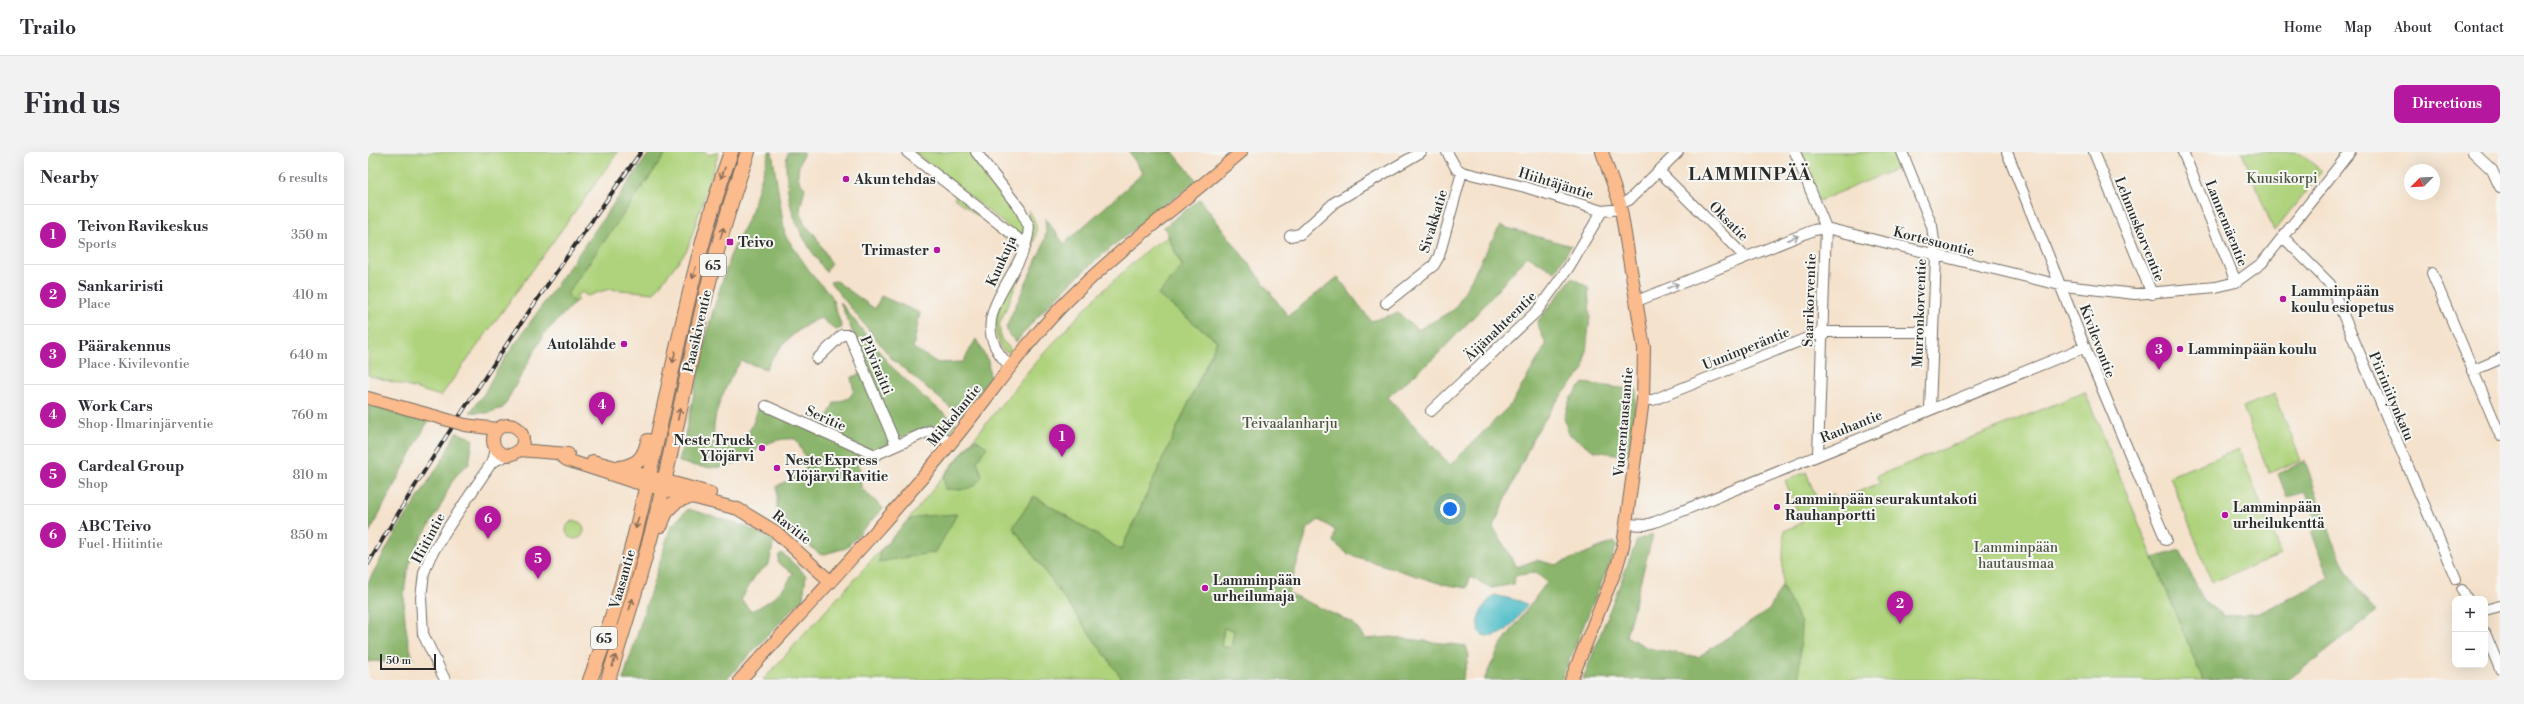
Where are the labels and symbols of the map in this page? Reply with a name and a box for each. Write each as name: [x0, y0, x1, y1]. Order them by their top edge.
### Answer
district label: LAMMINPÄÄ: [1688, 163, 1812, 186]
street label: Hiihtäjäntie: [1516, 164, 1595, 204]
north arrow: [2404, 164, 2440, 200]
one-way arrow: [719, 167, 727, 179]
park label: Kuusikorpi: [2246, 170, 2318, 188]
place label: Akun tehdas: [853, 171, 936, 189]
marker: Akun tehdas: [841, 174, 851, 184]
street label: Lehmuskorventie: [2110, 174, 2168, 284]
street label: Lannemäentie: [2201, 178, 2252, 269]
street label: Sivakkatie: [1416, 187, 1452, 255]
street label: Oksatie: [1705, 198, 1752, 245]
street label: Kortesuontie: [1891, 223, 1976, 261]
one-way arrow: [719, 226, 726, 239]
street label: Kuukuja: [983, 232, 1021, 290]
place label: Teivo: [738, 234, 774, 252]
one-way arrow: [1787, 234, 1799, 242]
marker: Teivo: [725, 237, 735, 247]
place label: Trimaster: [862, 242, 929, 260]
marker: Trimaster: [932, 245, 942, 255]
street label: Saarikorventie: [1799, 253, 1821, 347]
road number: 65: [700, 254, 726, 276]
street label: Murronkorventie: [1909, 258, 1931, 368]
one-way arrow: [689, 266, 697, 279]
one-way arrow: [1666, 282, 1678, 290]
place label: Lamminpään koulu esiopetus: [2291, 283, 2394, 317]
street label: Äijänahteentie: [1459, 287, 1541, 366]
street label: Paasikiventie: [680, 288, 716, 374]
marker: Lamminpään koulu esiopetus: [2278, 294, 2288, 304]
street label: Kivilevontie: [2075, 302, 2119, 381]
street label: Uuninperäntie: [1700, 323, 1793, 375]
street label: Pilviraitti: [856, 333, 897, 398]
place label: Autolähde: [546, 336, 616, 354]
pin: 3: [2146, 337, 2172, 370]
marker: Autolähde: [619, 339, 629, 349]
place label: Lamminpään koulu: [2188, 341, 2317, 359]
marker: Lamminpään koulu: [2175, 344, 2185, 354]
street label: Piiriniitynkatu: [2364, 349, 2418, 444]
one-way arrow: [669, 350, 677, 363]
street label: Vuorentaustantie: [1610, 366, 1638, 479]
street label: Mikkolantie: [924, 381, 986, 451]
pin: 4: [589, 392, 615, 425]
street label: Seritie: [802, 402, 849, 436]
street label: Rauhantie: [1818, 406, 1885, 448]
one-way arrow: [675, 408, 683, 421]
park label: Teivaalanharju: [1242, 415, 1338, 433]
pin: 1: [1049, 424, 1075, 457]
place label: Neste Truck Ylöjärvi: [674, 432, 755, 466]
marker: Neste Truck Ylöjärvi: [757, 443, 767, 453]
place label: Neste Express Ylöjärvi Ravitie: [785, 452, 889, 486]
marker: Neste Express Ylöjärvi Ravitie: [772, 463, 782, 473]
place label: Lamminpään seurakuntakoti Rauhanportti: [1785, 491, 1978, 525]
your location: [1440, 499, 1460, 519]
place label: Lamminpään urheilukenttä: [2233, 499, 2325, 533]
marker: Lamminpään seurakuntakoti Rauhanportti: [1772, 502, 1782, 512]
pin: 6: [475, 506, 501, 539]
street label: Ravitie: [768, 507, 815, 549]
street label: Hiitintie: [408, 510, 450, 567]
marker: Lamminpään urheilukenttä: [2220, 510, 2230, 520]
one-way arrow: [633, 516, 640, 529]
park label: Lamminpään hautausmaa: [1974, 539, 2059, 573]
pin: 5: [525, 546, 551, 579]
street label: Vaasantie: [606, 547, 640, 612]
place label: Lamminpään urheilumaja: [1213, 572, 1302, 606]
marker: Lamminpään urheilumaja: [1200, 583, 1210, 593]
pin: 2: [1887, 591, 1913, 624]
one-way arrow: [628, 598, 636, 610]
road number: 65: [591, 627, 617, 649]
scale bar: [380, 652, 436, 671]
one-way arrow: [611, 654, 618, 667]

